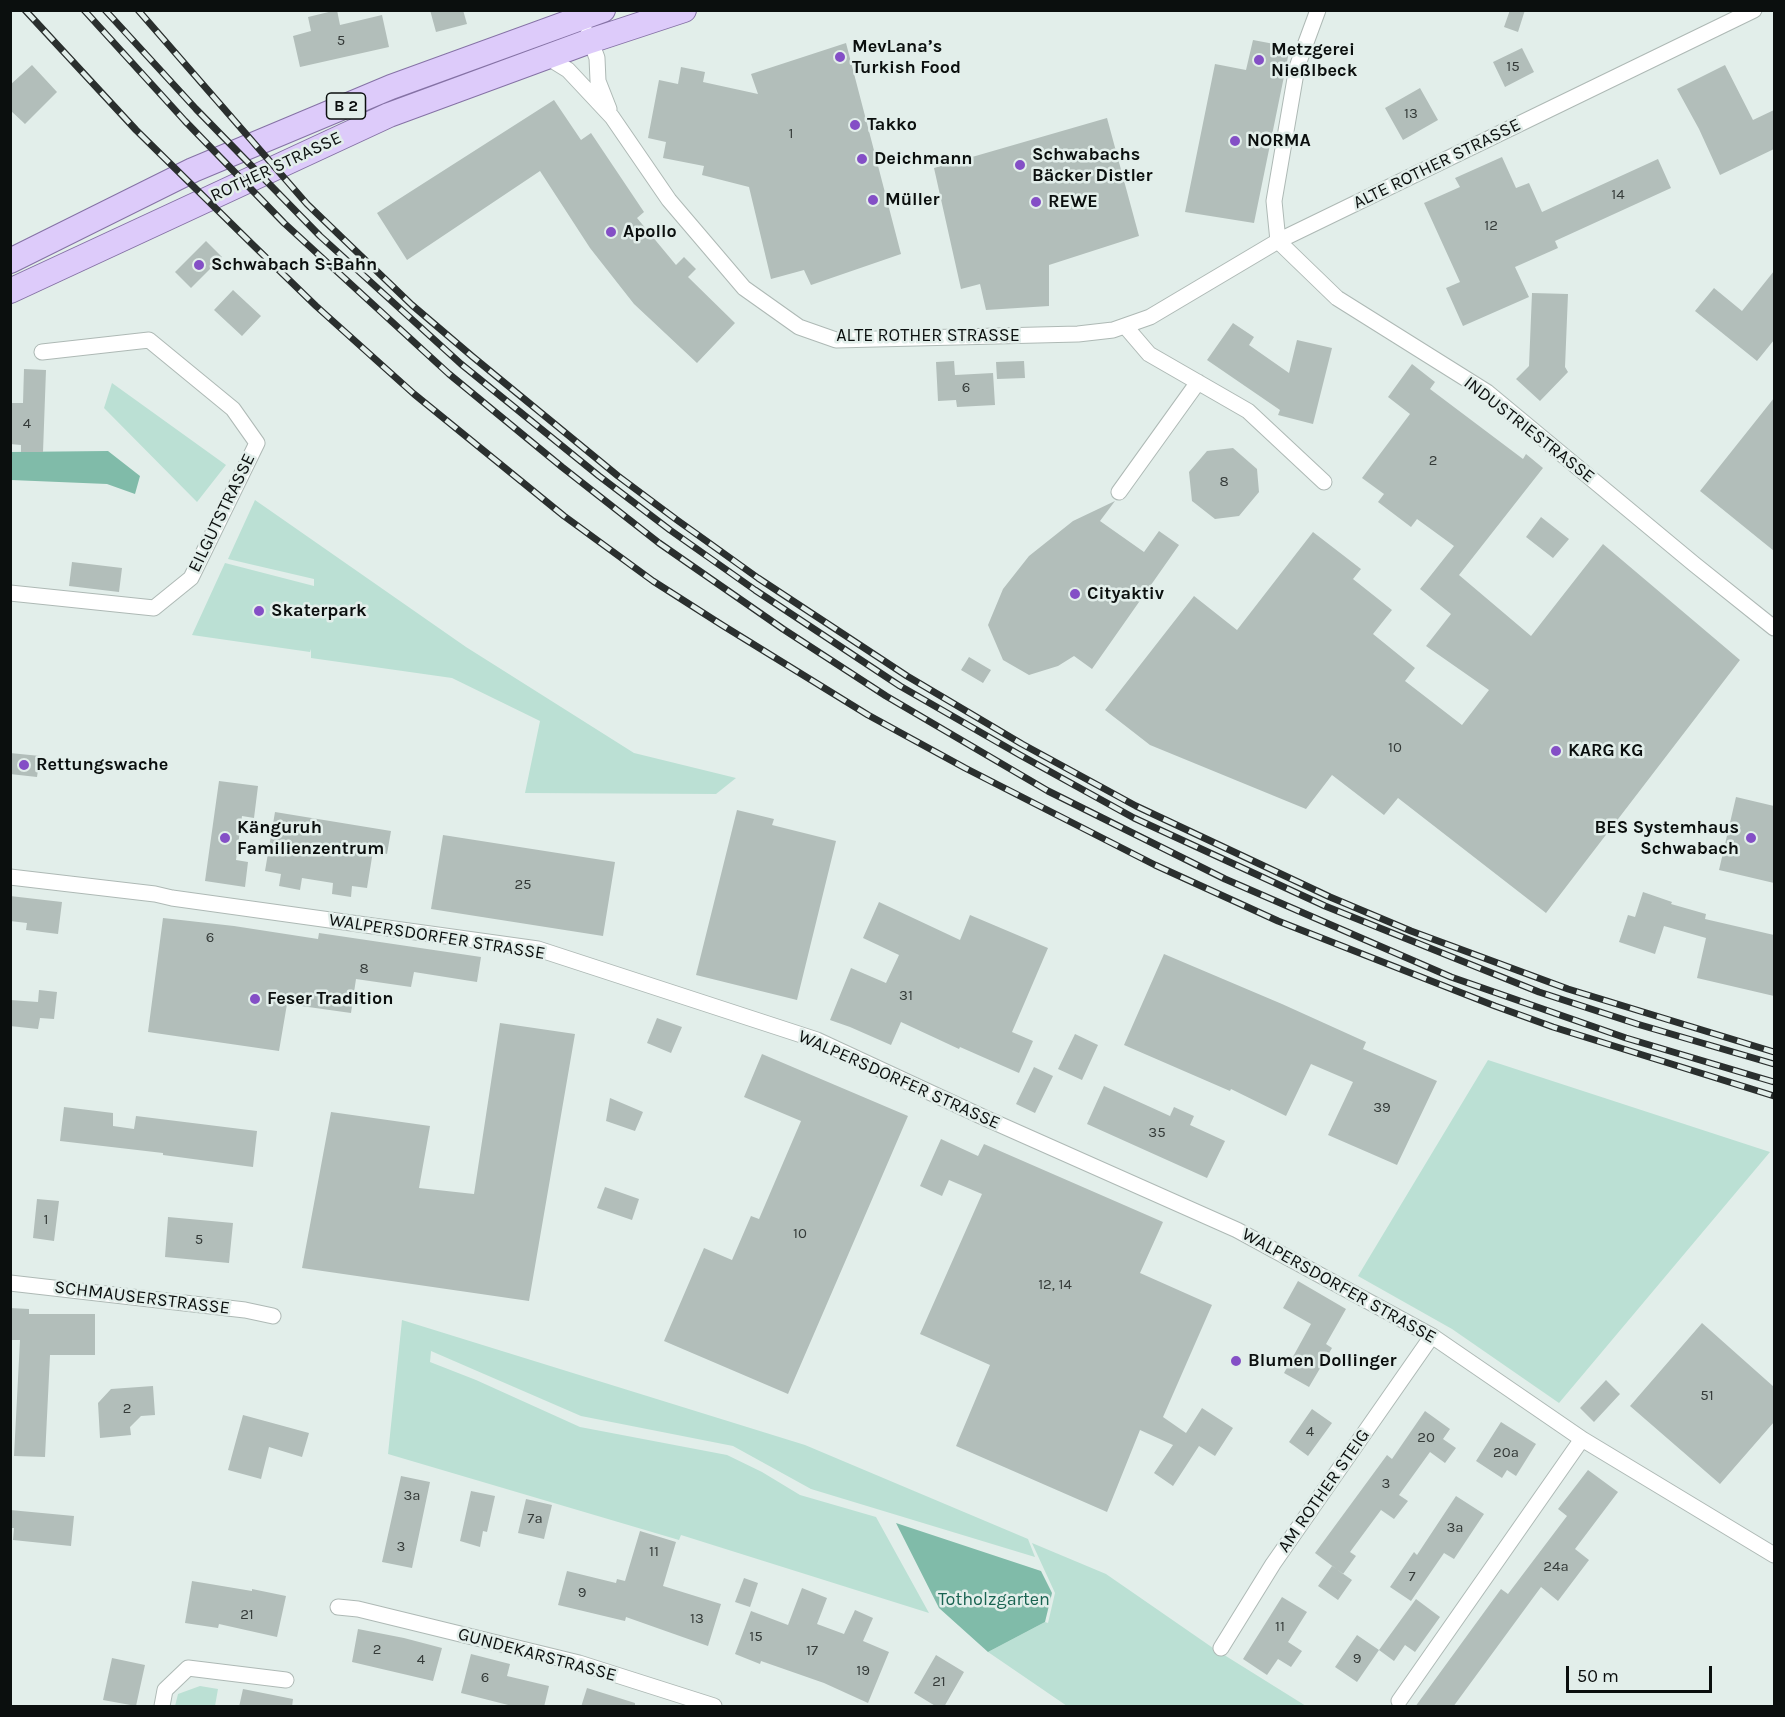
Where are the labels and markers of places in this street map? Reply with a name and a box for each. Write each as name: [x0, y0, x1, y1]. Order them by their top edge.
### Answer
place label: MevLana’s Turkish Food: [852, 36, 961, 78]
place label: Metzgerei Nießlbeck: [1271, 39, 1357, 82]
marker: MevLana’s Turkish Food: [833, 50, 847, 64]
marker: Metzgerei Nießlbeck: [1252, 53, 1266, 67]
place label: Takko: [867, 114, 917, 136]
marker: Takko: [848, 118, 862, 132]
place label: NORMA: [1247, 130, 1311, 152]
marker: NORMA: [1228, 134, 1242, 148]
place label: Schwabachs Bäcker Distler: [1032, 144, 1152, 186]
place label: Deichmann: [874, 148, 973, 170]
marker: Deichmann: [855, 152, 869, 166]
marker: Schwabachs Bäcker Distler: [1013, 158, 1027, 172]
place label: Müller: [885, 189, 940, 211]
place label: REWE: [1048, 191, 1098, 213]
marker: Müller: [866, 193, 880, 207]
marker: REWE: [1029, 195, 1043, 209]
place label: Apollo: [623, 221, 677, 243]
marker: Apollo: [604, 225, 618, 239]
place label: Schwabach S-Bahn: [211, 254, 377, 276]
marker: Schwabach S-Bahn: [192, 258, 206, 272]
place label: Cityaktiv: [1087, 583, 1164, 605]
marker: Cityaktiv: [1068, 587, 1082, 601]
place label: Skaterpark: [271, 600, 367, 622]
marker: Skaterpark: [252, 604, 266, 618]
place label: KARG KG: [1568, 740, 1643, 762]
marker: KARG KG: [1549, 744, 1563, 758]
place label: Rettungswache: [36, 754, 168, 776]
marker: Rettungswache: [17, 758, 31, 772]
place label: Känguruh Familienzentrum: [237, 817, 384, 860]
place label: BES Systemhaus Schwabach: [1594, 817, 1739, 860]
marker: Känguruh Familienzentrum: [218, 831, 232, 845]
marker: BES Systemhaus Schwabach: [1744, 831, 1758, 845]
place label: Feser Tradition: [267, 988, 393, 1010]
marker: Feser Tradition: [248, 992, 262, 1006]
place label: Blumen Dollinger: [1248, 1350, 1397, 1372]
marker: Blumen Dollinger: [1229, 1354, 1243, 1368]

